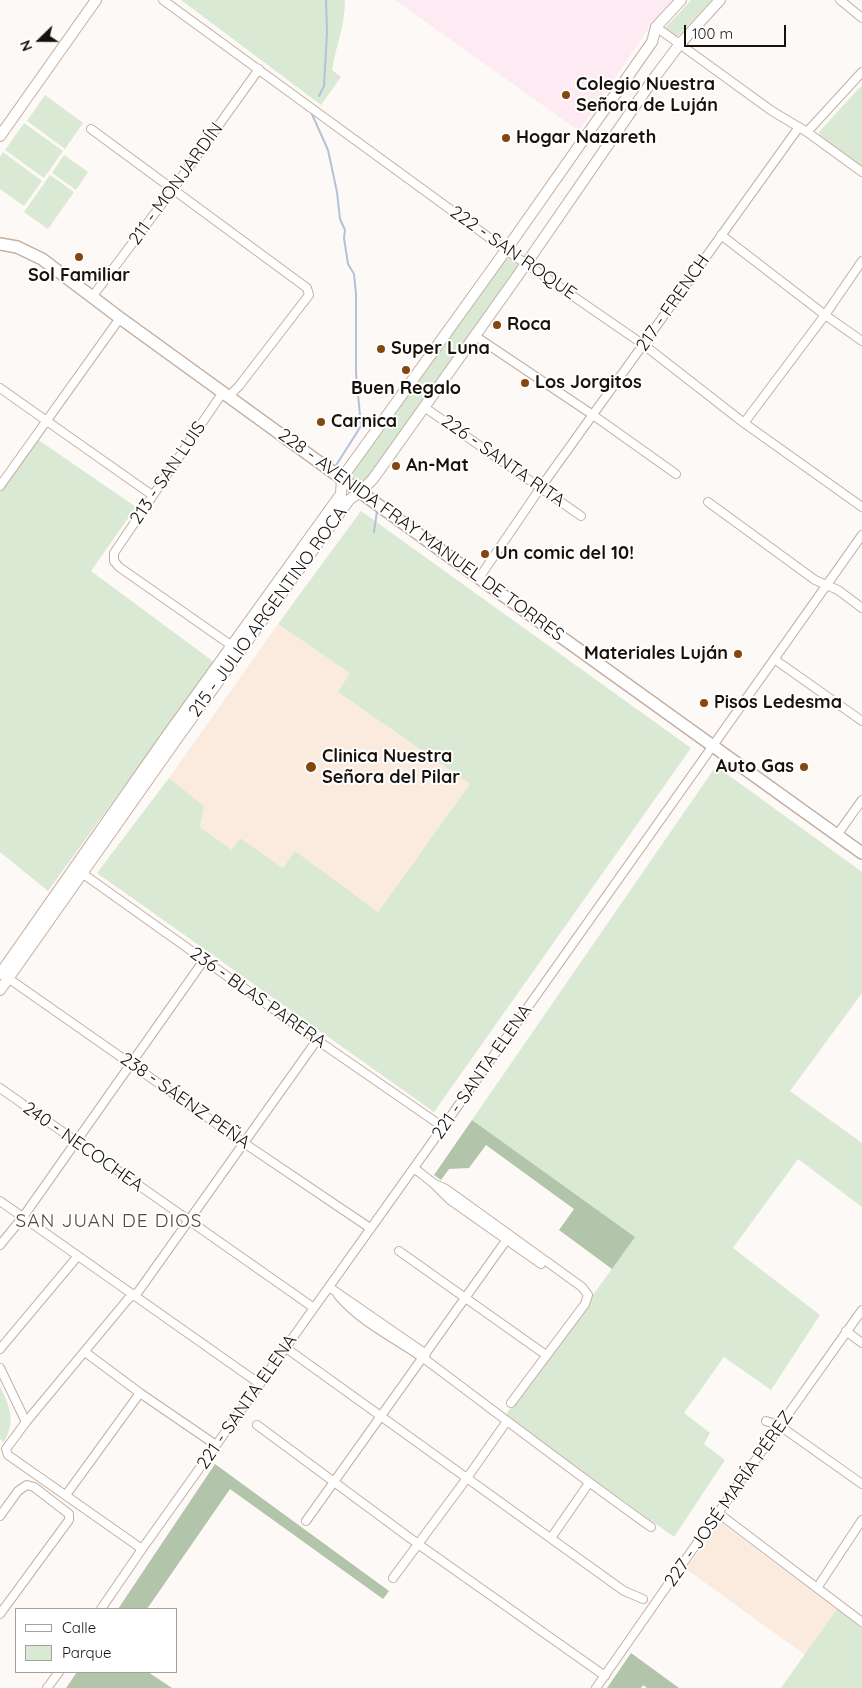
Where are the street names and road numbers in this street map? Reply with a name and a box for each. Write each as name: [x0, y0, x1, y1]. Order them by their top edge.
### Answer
street label: 211 - MONJARDÍN: [124, 119, 228, 249]
street label: 222 - SAN ROQUE: [446, 201, 580, 305]
street label: 217 - FRENCH: [632, 251, 714, 355]
street label: 226 - SANTA RITA: [437, 410, 569, 512]
street label: 213 - SAN LUIS: [126, 417, 210, 529]
street label: 228 - AVENIDA FRAY MANUEL DE TORRES: [274, 424, 568, 646]
street label: 215 - JULIO ARGENTINO ROCA: [184, 503, 352, 721]
street label: 236 - BLAS PARERA: [186, 943, 330, 1053]
street label: 221 - SANTA ELENA: [427, 1000, 537, 1144]
street label: 238 - SÁENZ PEÑA: [116, 1048, 254, 1154]
street label: 240 - NECOCHEA: [19, 1097, 147, 1197]
street label: 221 - SANTA ELENA: [192, 1330, 302, 1474]
street label: 227 - JOSÉ MARÍA PÉREZ: [660, 1407, 798, 1591]

